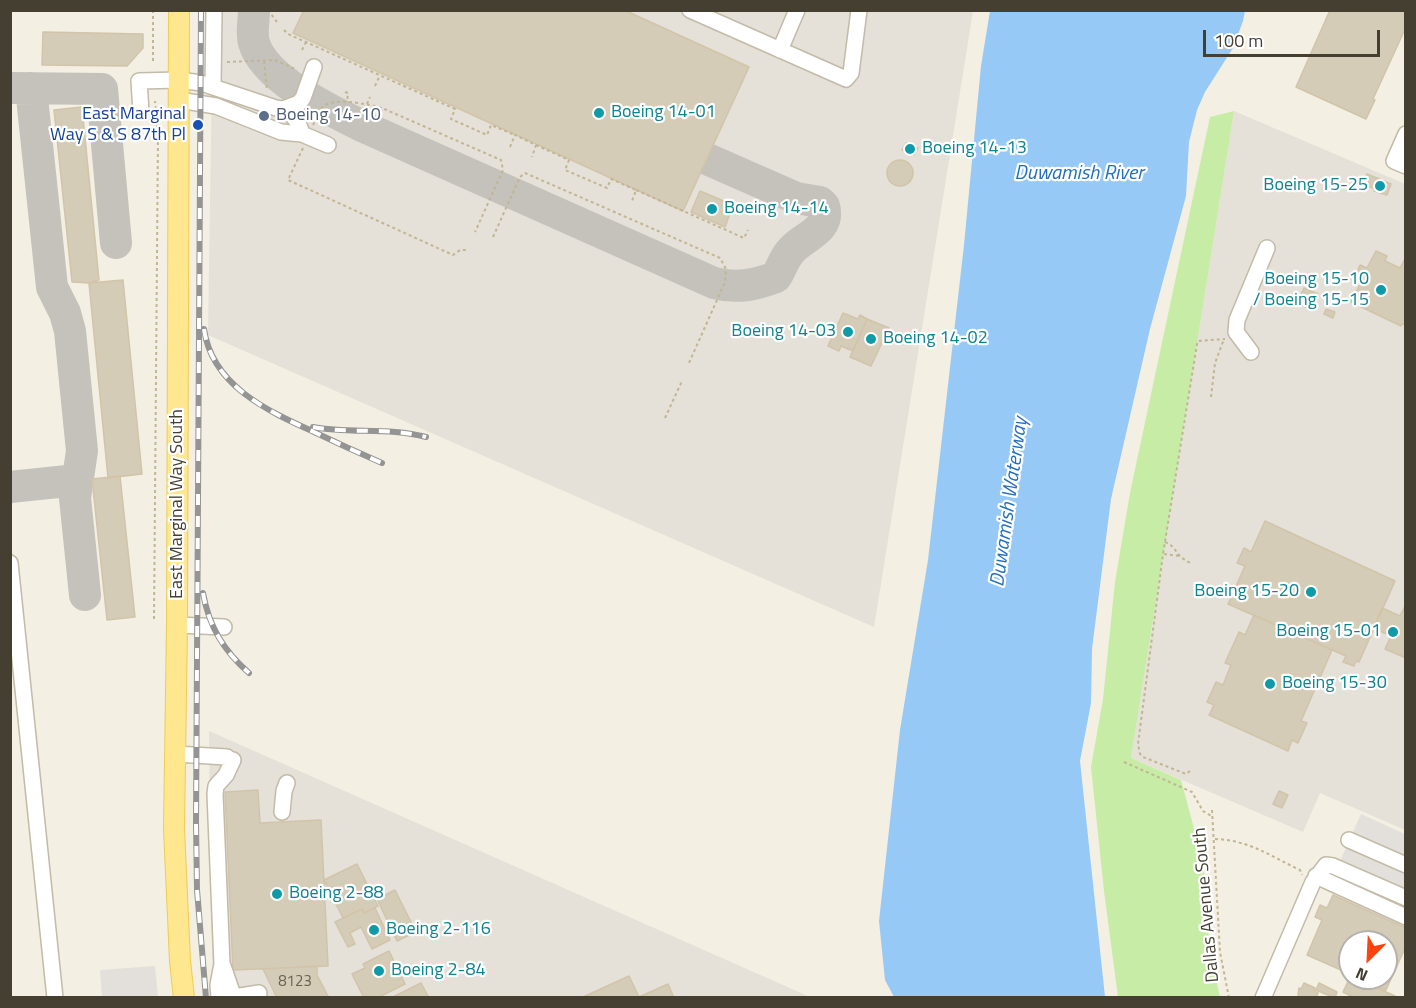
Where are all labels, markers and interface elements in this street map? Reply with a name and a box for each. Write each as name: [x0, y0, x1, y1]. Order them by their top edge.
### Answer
scale bar: [1206, 18, 1383, 56]
text: 100 m: [1214, 27, 1263, 54]
place label: Boeing 14-01: [611, 102, 716, 124]
place label: East Marginal Way S & S 87th Pl: [50, 104, 186, 146]
place label: Boeing 14-10: [276, 105, 381, 127]
marker: Boeing 14-01: [592, 106, 606, 120]
marker: Boeing 14-10: [257, 109, 271, 123]
marker: East Marginal Way S & S 87th Pl: [191, 118, 205, 132]
place label: Boeing 14-13: [922, 138, 1027, 160]
marker: Boeing 14-13: [903, 142, 917, 156]
water label: Duwamish River: [1015, 162, 1143, 186]
place label: Boeing 15-25: [1263, 175, 1368, 197]
marker: Boeing 15-25: [1373, 179, 1387, 193]
place label: Boeing 14-14: [724, 198, 829, 220]
marker: Boeing 14-14: [705, 202, 719, 216]
place label: Boeing 15-10 / Boeing 15-15: [1253, 269, 1369, 312]
marker: Boeing 15-10 / Boeing 15-15: [1374, 283, 1388, 297]
place label: Boeing 14-03: [731, 321, 836, 343]
marker: Boeing 14-03: [841, 325, 855, 339]
place label: Boeing 14-02: [883, 328, 988, 350]
marker: Boeing 14-02: [864, 332, 878, 346]
street label: East Marginal Way South: [167, 409, 189, 599]
water label: Duwamish Waterway: [986, 416, 1034, 588]
place label: Boeing 15-20: [1194, 581, 1299, 603]
marker: Boeing 15-20: [1304, 585, 1318, 599]
place label: Boeing 15-01: [1276, 621, 1381, 643]
marker: Boeing 15-01: [1386, 625, 1400, 639]
place label: Boeing 15-30: [1282, 673, 1387, 695]
marker: Boeing 15-30: [1263, 677, 1277, 691]
street label: Dallas Avenue South: [1189, 827, 1225, 983]
place label: Boeing 2-88: [289, 883, 384, 905]
marker: Boeing 2-88: [270, 887, 284, 901]
place label: Boeing 2-116: [386, 919, 491, 941]
marker: Boeing 2-116: [367, 923, 381, 937]
north arrow: [1338, 930, 1398, 990]
place label: Boeing 2-84: [391, 960, 486, 982]
text: N: [1352, 961, 1371, 988]
marker: Boeing 2-84: [372, 964, 386, 978]
house number: 8123: [278, 973, 312, 991]

